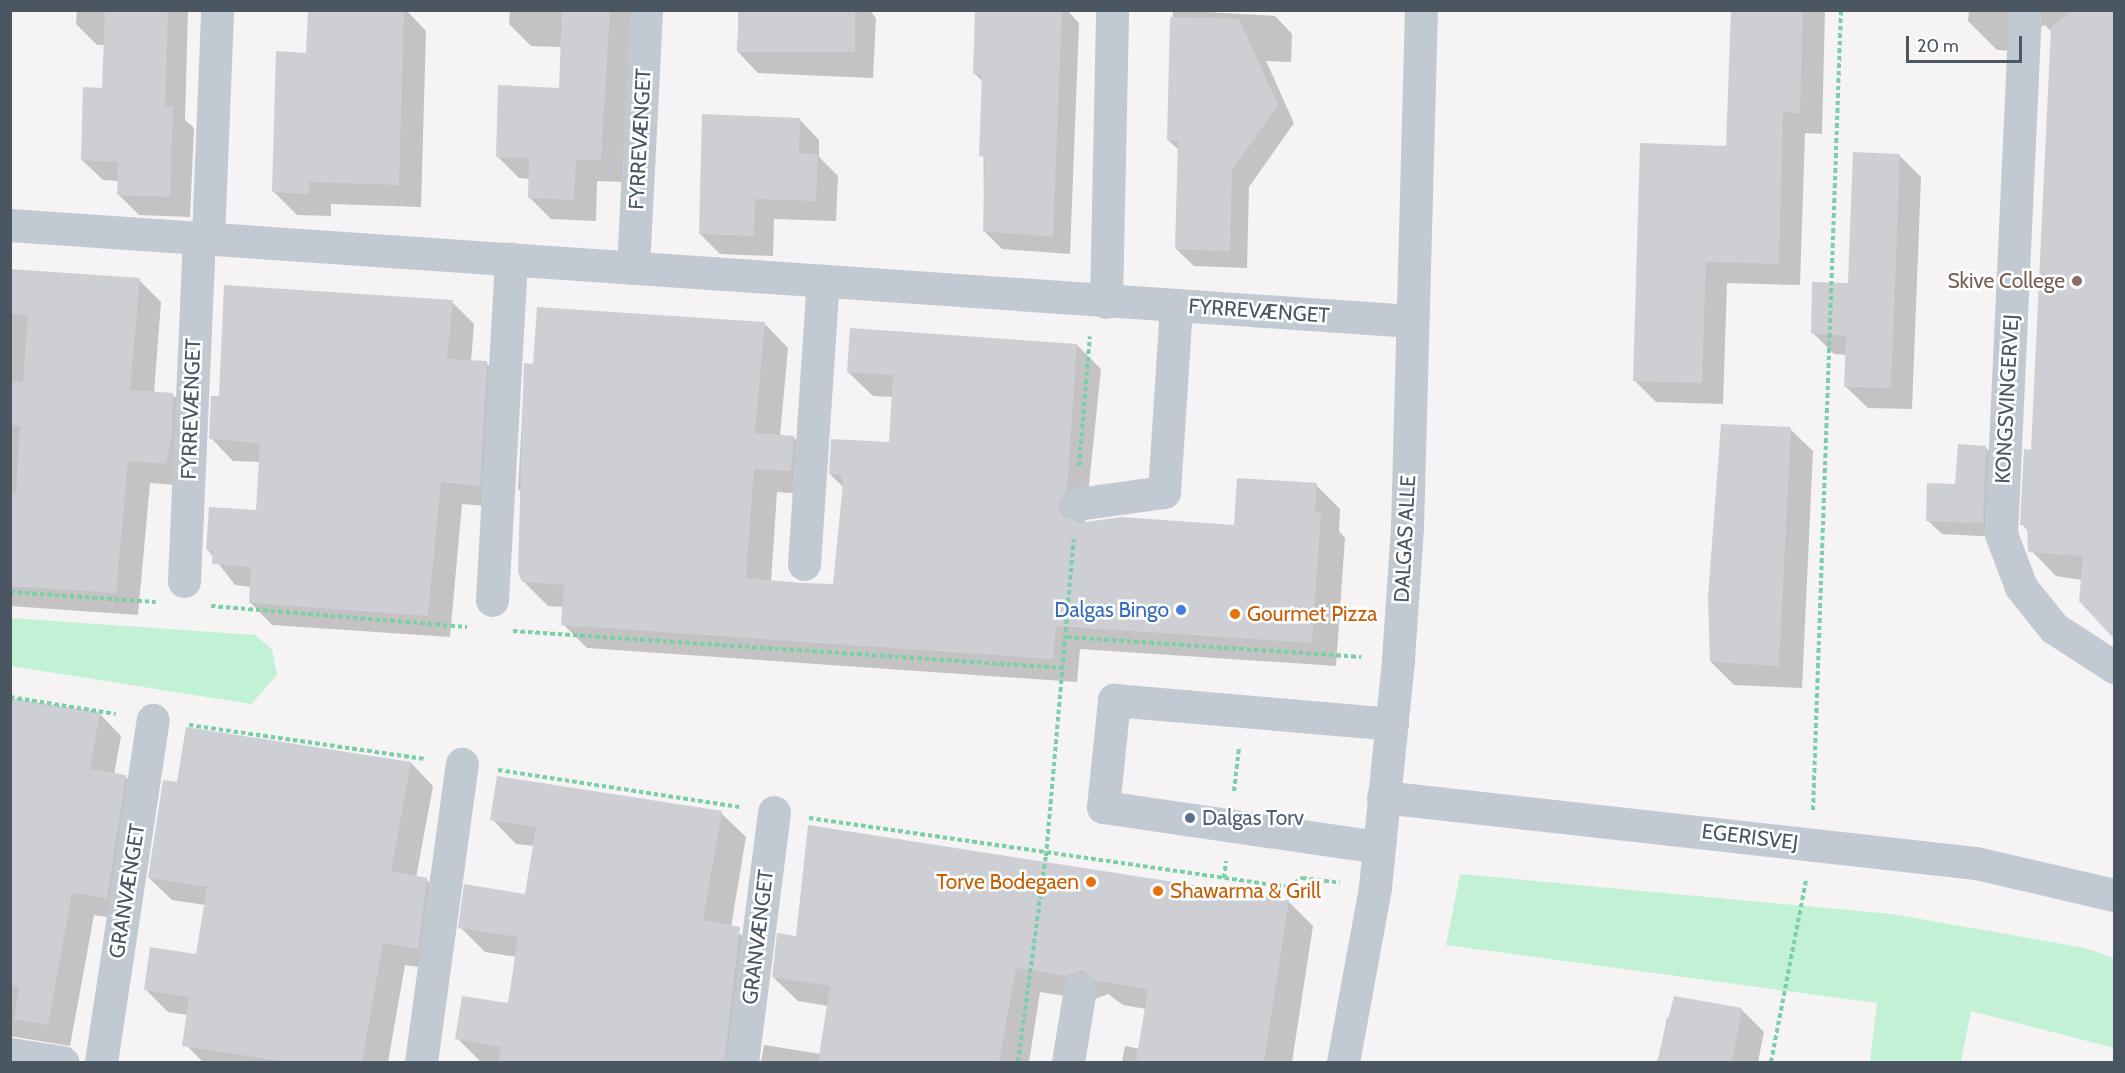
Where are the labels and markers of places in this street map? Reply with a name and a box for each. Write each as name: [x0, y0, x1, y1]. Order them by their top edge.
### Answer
place label: Skive College: [1947, 268, 2065, 294]
marker: Skive College: [2070, 274, 2084, 288]
place label: Dalgas Bingo: [1054, 597, 1169, 623]
place label: Gourmet Pizza: [1247, 601, 1377, 627]
marker: Dalgas Bingo: [1174, 603, 1188, 617]
marker: Gourmet Pizza: [1228, 607, 1242, 621]
place label: Dalgas Torv: [1202, 805, 1304, 831]
marker: Dalgas Torv: [1183, 811, 1197, 825]
place label: Torve Bodegaen: [936, 869, 1079, 895]
marker: Torve Bodegaen: [1084, 875, 1098, 889]
place label: Shawarma & Grill: [1170, 878, 1321, 904]
marker: Shawarma & Grill: [1151, 884, 1165, 898]

